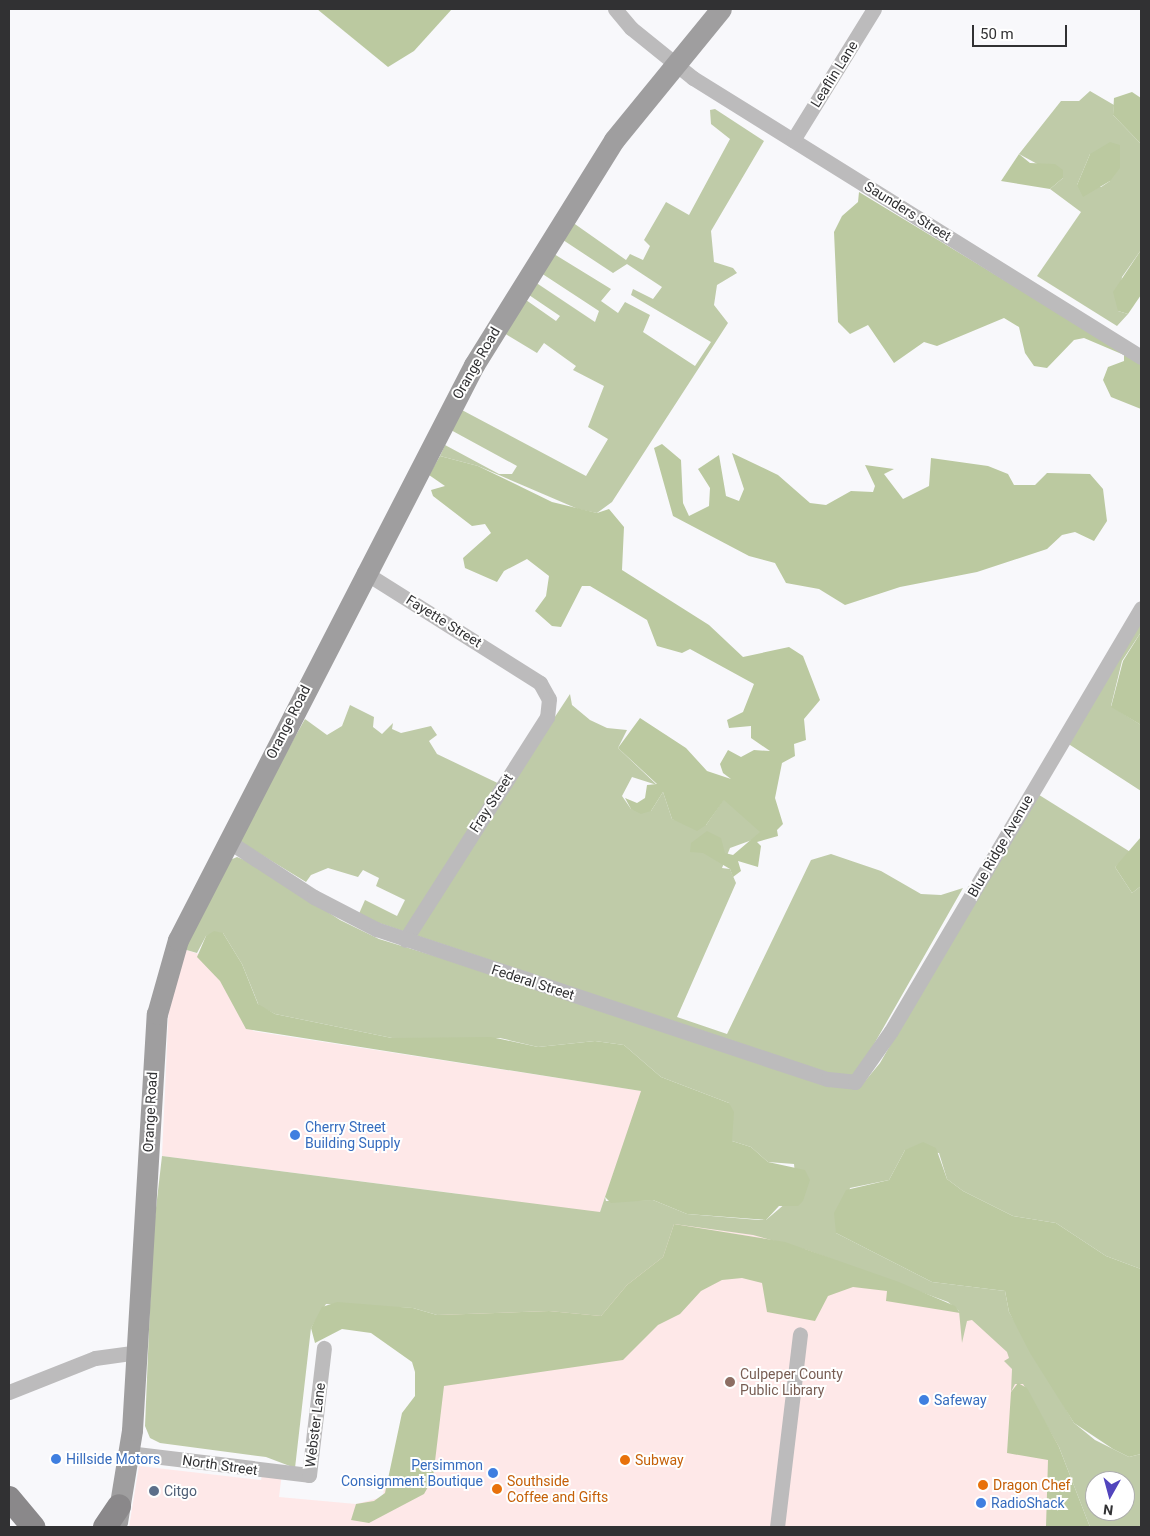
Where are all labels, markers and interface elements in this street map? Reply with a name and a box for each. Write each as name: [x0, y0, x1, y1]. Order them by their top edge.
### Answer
scale bar: [975, 15, 1070, 47]
text: 50 m: [980, 25, 1014, 43]
street label: Leaflin Lane: [807, 38, 861, 110]
street label: Saunders Street: [862, 178, 954, 244]
street label: Orange Road: [449, 324, 503, 402]
street label: Fayette Street: [403, 591, 485, 651]
street label: Orange Road: [262, 682, 314, 762]
street label: Fray Street: [466, 771, 516, 835]
street label: Blue Ridge Avenue: [964, 792, 1036, 900]
street label: Federal Street: [489, 961, 577, 1003]
street label: Orange Road: [140, 1071, 160, 1153]
place label: Cherry Street Building Supply: [305, 1119, 400, 1152]
marker: Cherry Street Building Supply: [289, 1129, 301, 1141]
place label: Culpeper County Public Library: [740, 1366, 843, 1398]
marker: Culpeper County Public Library: [724, 1376, 736, 1388]
street label: Webster Lane: [301, 1382, 329, 1468]
place label: Safeway: [934, 1392, 987, 1408]
marker: Safeway: [918, 1394, 930, 1406]
place label: Hillside Motors: [66, 1451, 160, 1467]
street label: North Street: [181, 1451, 259, 1479]
place label: Subway: [635, 1452, 684, 1468]
marker: Hillside Motors: [50, 1453, 62, 1465]
marker: Subway: [619, 1454, 631, 1466]
place label: Persimmon Consignment Boutique: [341, 1457, 483, 1490]
marker: Persimmon Consignment Boutique: [487, 1467, 499, 1479]
north arrow: [1085, 1471, 1135, 1521]
place label: Southside Coffee and Gifts: [507, 1473, 608, 1505]
place label: Dragon Chef: [993, 1477, 1070, 1493]
marker: Dragon Chef: [977, 1479, 989, 1491]
place label: Citgo: [164, 1483, 197, 1499]
marker: Southside Coffee and Gifts: [491, 1483, 503, 1495]
marker: Citgo: [148, 1485, 160, 1497]
place label: RadioShack: [991, 1495, 1065, 1511]
marker: RadioShack: [975, 1497, 987, 1509]
text: N: [1102, 1501, 1114, 1518]

